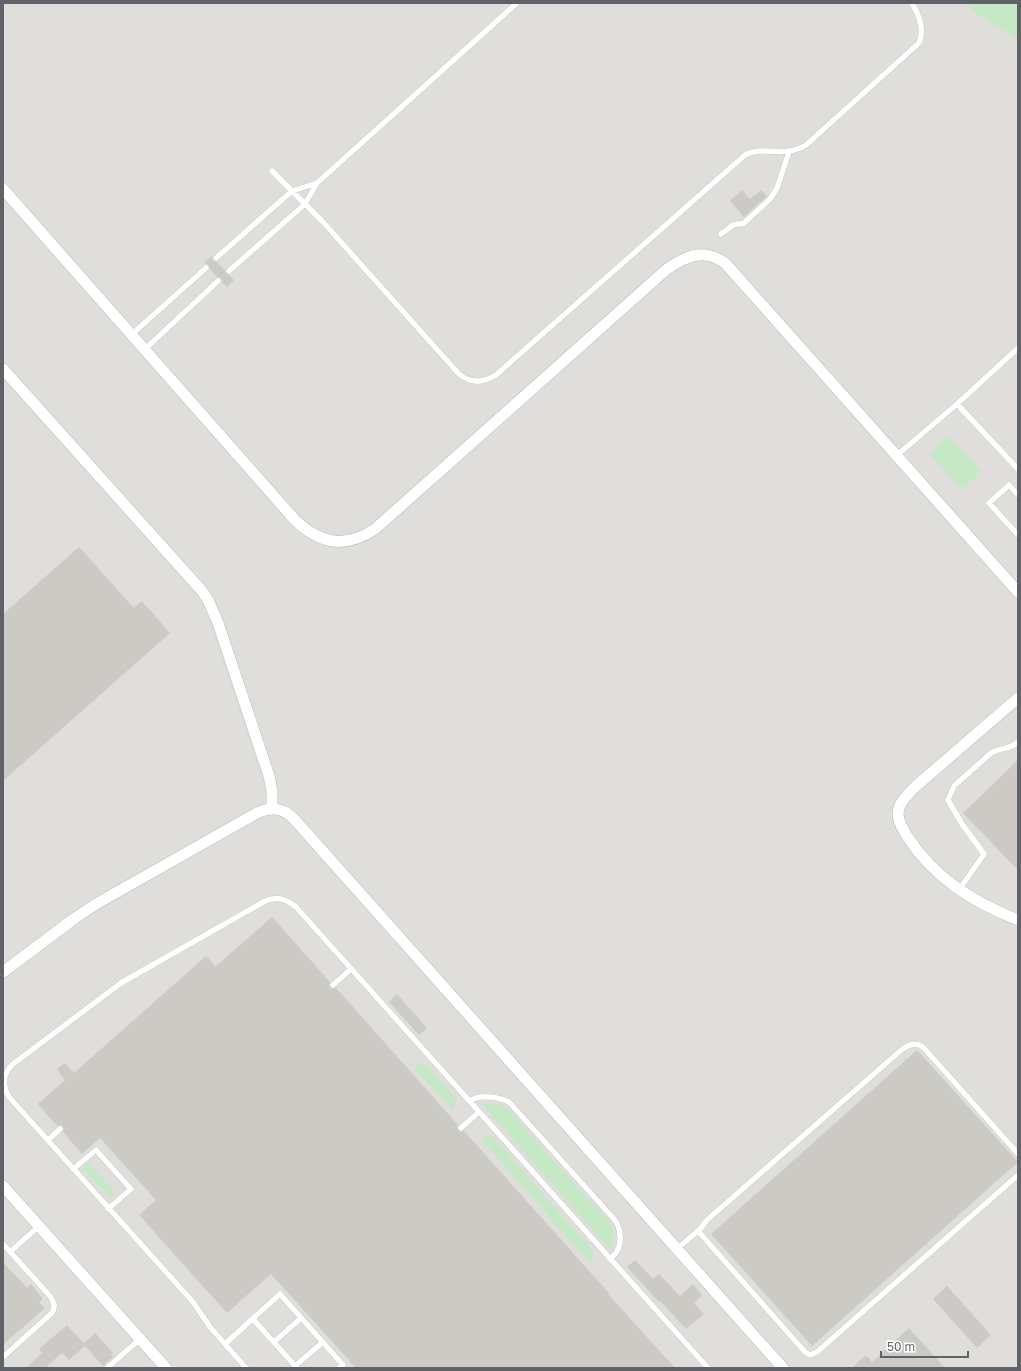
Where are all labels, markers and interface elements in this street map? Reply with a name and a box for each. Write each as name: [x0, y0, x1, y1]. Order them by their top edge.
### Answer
scale bar: [881, 1333, 968, 1359]
text: 50 m: [887, 1339, 915, 1354]

